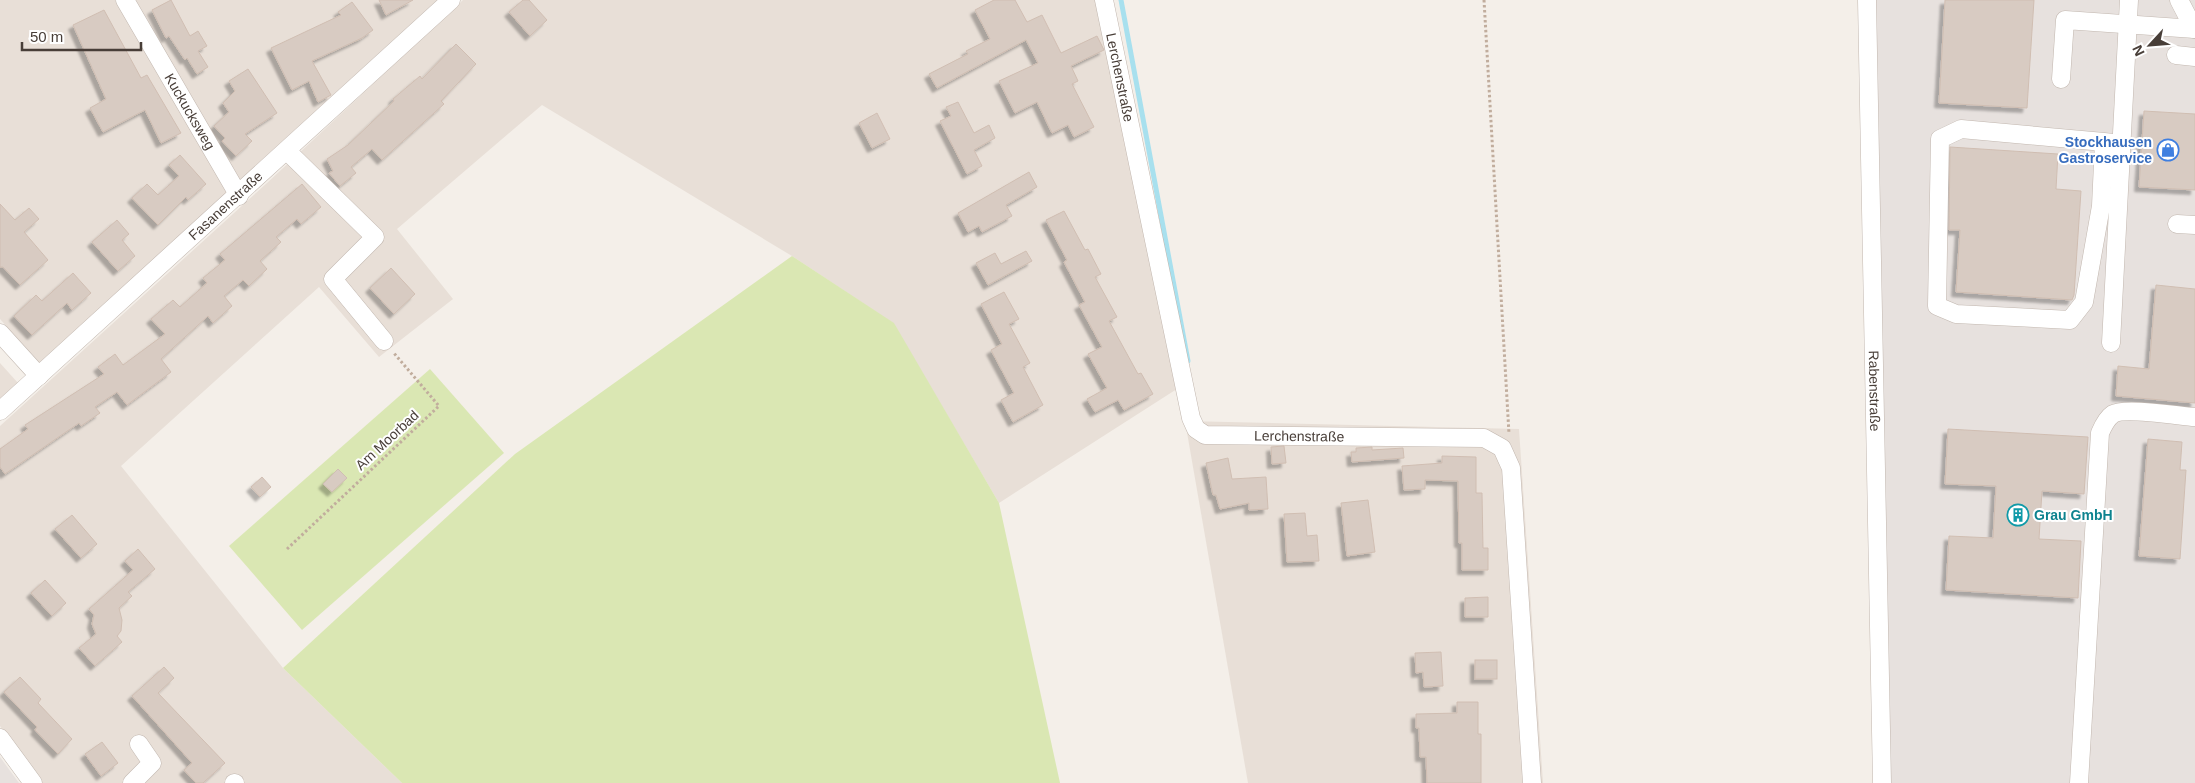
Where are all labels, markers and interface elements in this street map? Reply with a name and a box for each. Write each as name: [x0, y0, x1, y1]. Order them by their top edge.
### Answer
scale bar: [22, 20, 141, 52]
north arrow: [2125, 20, 2175, 70]
text: 50 m: [30, 28, 63, 45]
street label: Lerchenstraße: [1103, 31, 1137, 123]
text: N: [2129, 43, 2148, 59]
street label: Kuckucksweg: [161, 70, 218, 153]
place label: Stockhausen Gastroservice: [2059, 134, 2152, 166]
shop icon: Stockhausen Gastroservice: [2156, 138, 2180, 162]
street label: Fasanenstraße: [185, 168, 266, 243]
street label: Rabenstraße: [1866, 350, 1883, 432]
street label: Am Moorbad: [352, 407, 422, 473]
street label: Lerchenstraße: [1254, 428, 1345, 444]
building icon: Grau GmbH: [2006, 503, 2030, 527]
place label: Grau GmbH: [2034, 507, 2113, 523]

